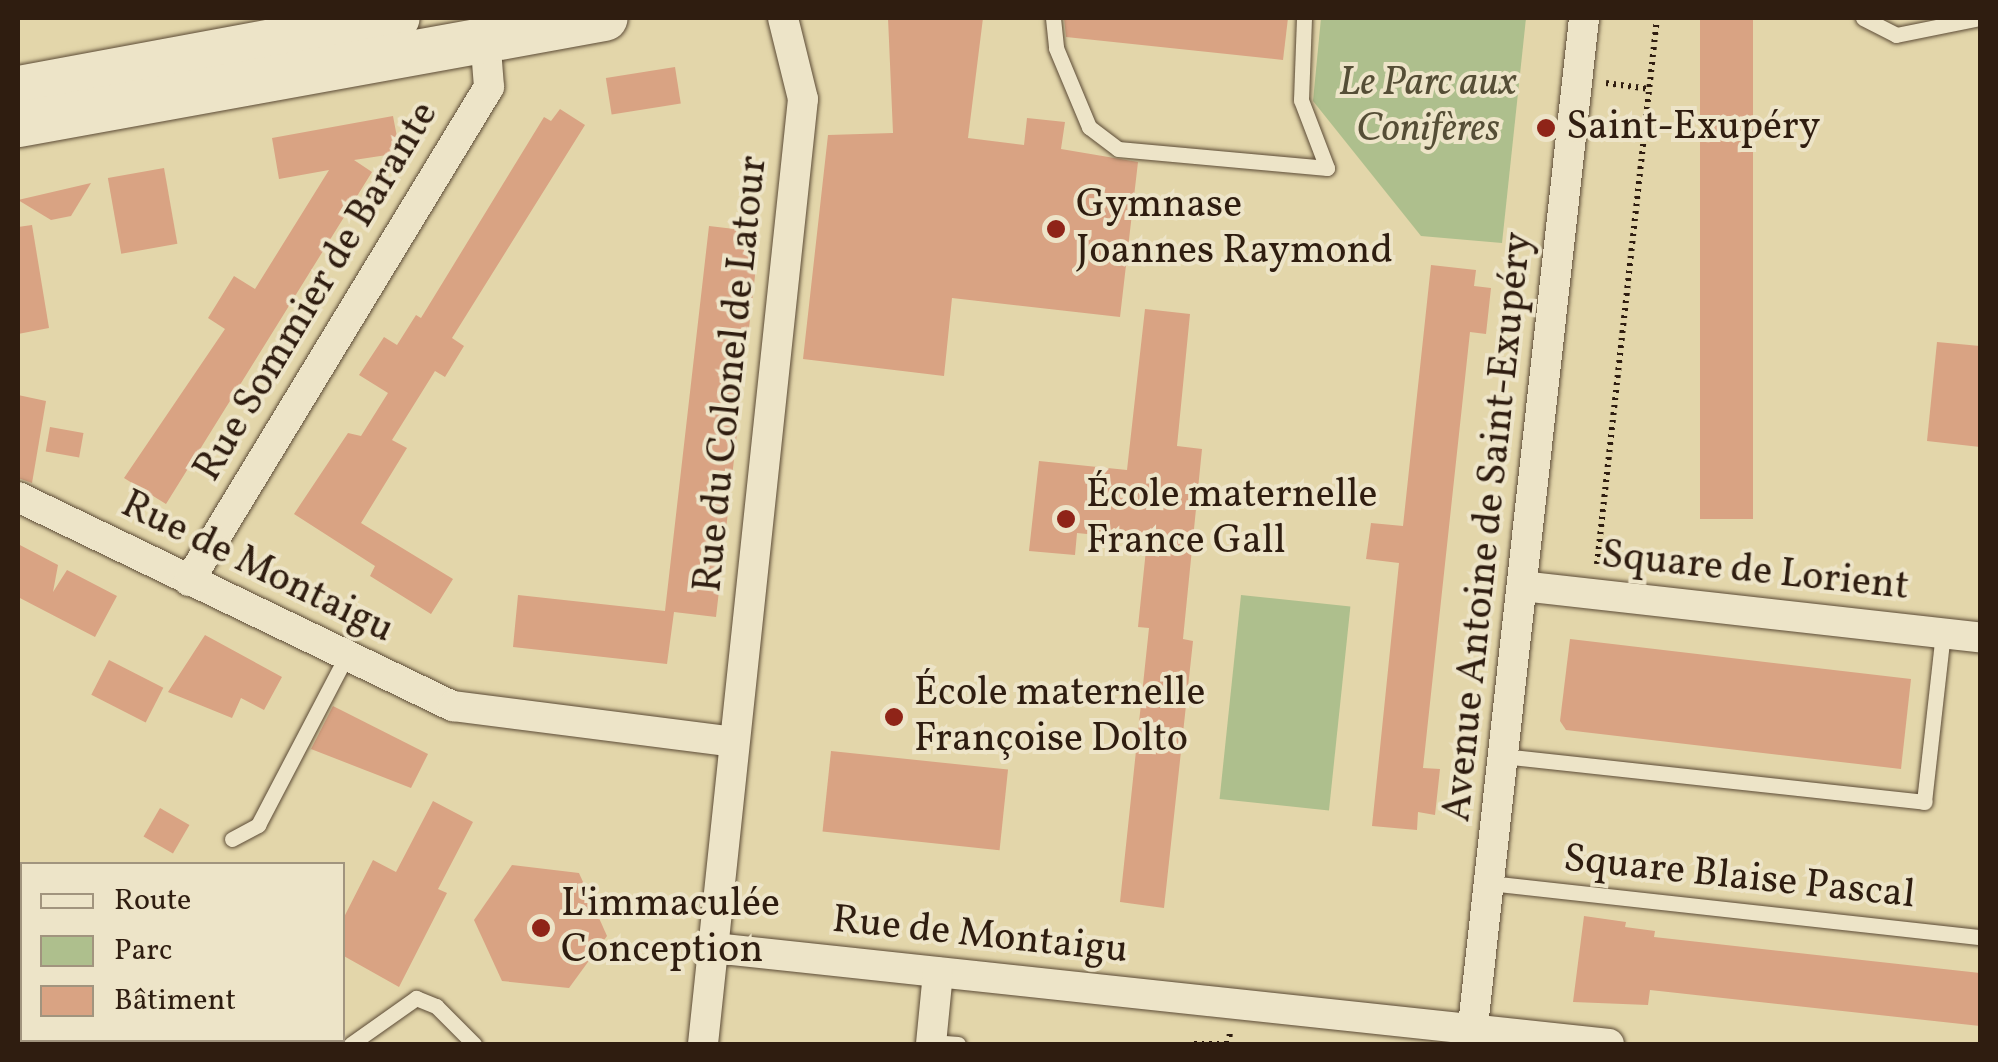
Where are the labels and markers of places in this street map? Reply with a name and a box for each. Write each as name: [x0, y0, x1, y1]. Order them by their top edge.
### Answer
place label: Saint-Exupéry: [1566, 104, 1820, 152]
marker: Saint-Exupéry: [1535, 117, 1557, 139]
place label: Gymnase Joannes Raymond: [1076, 182, 1393, 276]
marker: Gymnase Joannes Raymond: [1045, 218, 1067, 240]
place label: École maternelle France Gall: [1086, 472, 1378, 566]
marker: École maternelle France Gall: [1055, 508, 1077, 530]
place label: École maternelle Françoise Dolto: [914, 670, 1206, 764]
marker: École maternelle Françoise Dolto: [883, 706, 905, 728]
place label: L'immaculée Conception: [561, 881, 780, 975]
marker: L'immaculée Conception: [530, 917, 552, 939]

